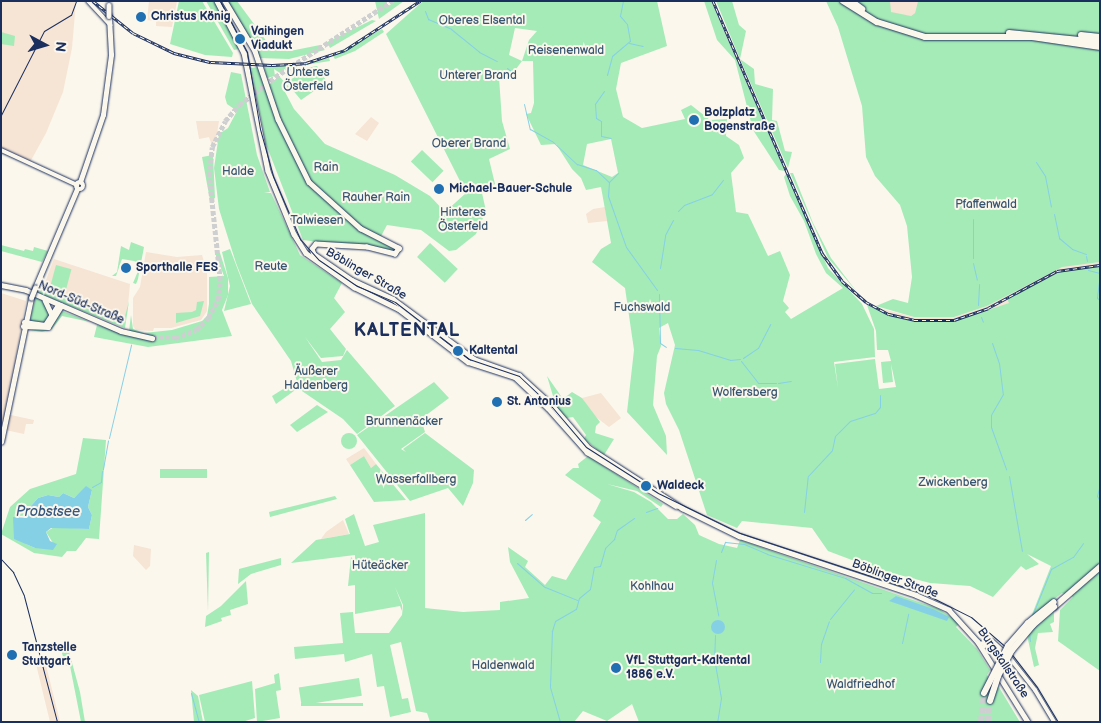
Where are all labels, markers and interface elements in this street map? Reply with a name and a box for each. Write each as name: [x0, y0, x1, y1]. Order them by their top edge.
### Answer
place label: Christus König: [151, 10, 231, 24]
marker: Christus König: [135, 11, 147, 23]
park label: Oberes Elsental: [439, 14, 525, 28]
north arrow: [20, 20, 70, 70]
place label: Vaihingen Viadukt: [251, 25, 304, 53]
marker: Vaihingen Viadukt: [233, 32, 247, 46]
text: N: [51, 40, 69, 53]
park label: Reisenenwald: [528, 44, 604, 58]
park label: Unteres Österfeld: [283, 66, 333, 94]
park label: Unterer Brand: [439, 69, 517, 83]
place label: Bolzplatz Bogenstraße: [704, 106, 775, 134]
marker: Bolzplatz Bogenstraße: [688, 114, 700, 126]
park label: Oberer Brand: [432, 137, 506, 151]
park label: Rain: [314, 161, 338, 175]
park label: Halde: [222, 165, 254, 179]
place label: Michael-Bauer-Schule: [449, 182, 572, 196]
marker: Michael-Bauer-Schule: [433, 183, 445, 195]
park label: Rauher Rain: [342, 191, 410, 205]
park label: Pfaffenwald: [955, 198, 1017, 212]
park label: Hinteres Österfeld: [438, 206, 488, 234]
park label: Talwiesen: [290, 214, 344, 228]
street label: Böblinger Straße: [323, 245, 409, 303]
park label: Reute: [255, 260, 287, 274]
place label: Sporthalle FES: [136, 261, 218, 275]
marker: Sporthalle FES: [120, 262, 132, 274]
street label: Nord-Süd-Straße: [36, 278, 126, 328]
park label: Fuchswald: [614, 301, 670, 315]
district label: KALTENTAL: [353, 320, 461, 342]
marker: Kaltental: [451, 344, 465, 358]
place label: Kaltental: [469, 344, 518, 358]
park label: Äußerer Haldenberg: [284, 365, 348, 393]
park label: Wolfersberg: [712, 386, 778, 400]
place label: St. Antonius: [507, 395, 571, 409]
marker: St. Antonius: [491, 396, 503, 408]
park label: Brunnenäcker: [366, 415, 442, 429]
park label: Wasserfallberg: [376, 473, 456, 487]
park label: Zwickenberg: [918, 476, 988, 490]
marker: Waldeck: [639, 479, 653, 493]
place label: Waldeck: [657, 479, 704, 493]
water label: Probstsee: [16, 504, 80, 520]
street label: Böblinger Straße: [850, 557, 940, 601]
park label: Hüteäcker: [352, 559, 408, 573]
park label: Kohlhau: [630, 580, 674, 594]
street label: Burgstallstraße: [974, 625, 1032, 701]
place label: Tanzstelle Stuttgart: [22, 641, 77, 669]
marker: Tanzstelle Stuttgart: [6, 649, 18, 661]
place label: VfL Stuttgart-Kaltental 1886 e.V.: [626, 654, 750, 682]
park label: Haldenwald: [471, 659, 535, 673]
marker: VfL Stuttgart-Kaltental 1886 e.V.: [610, 662, 622, 674]
park label: Waldfriedhof: [827, 678, 895, 692]

